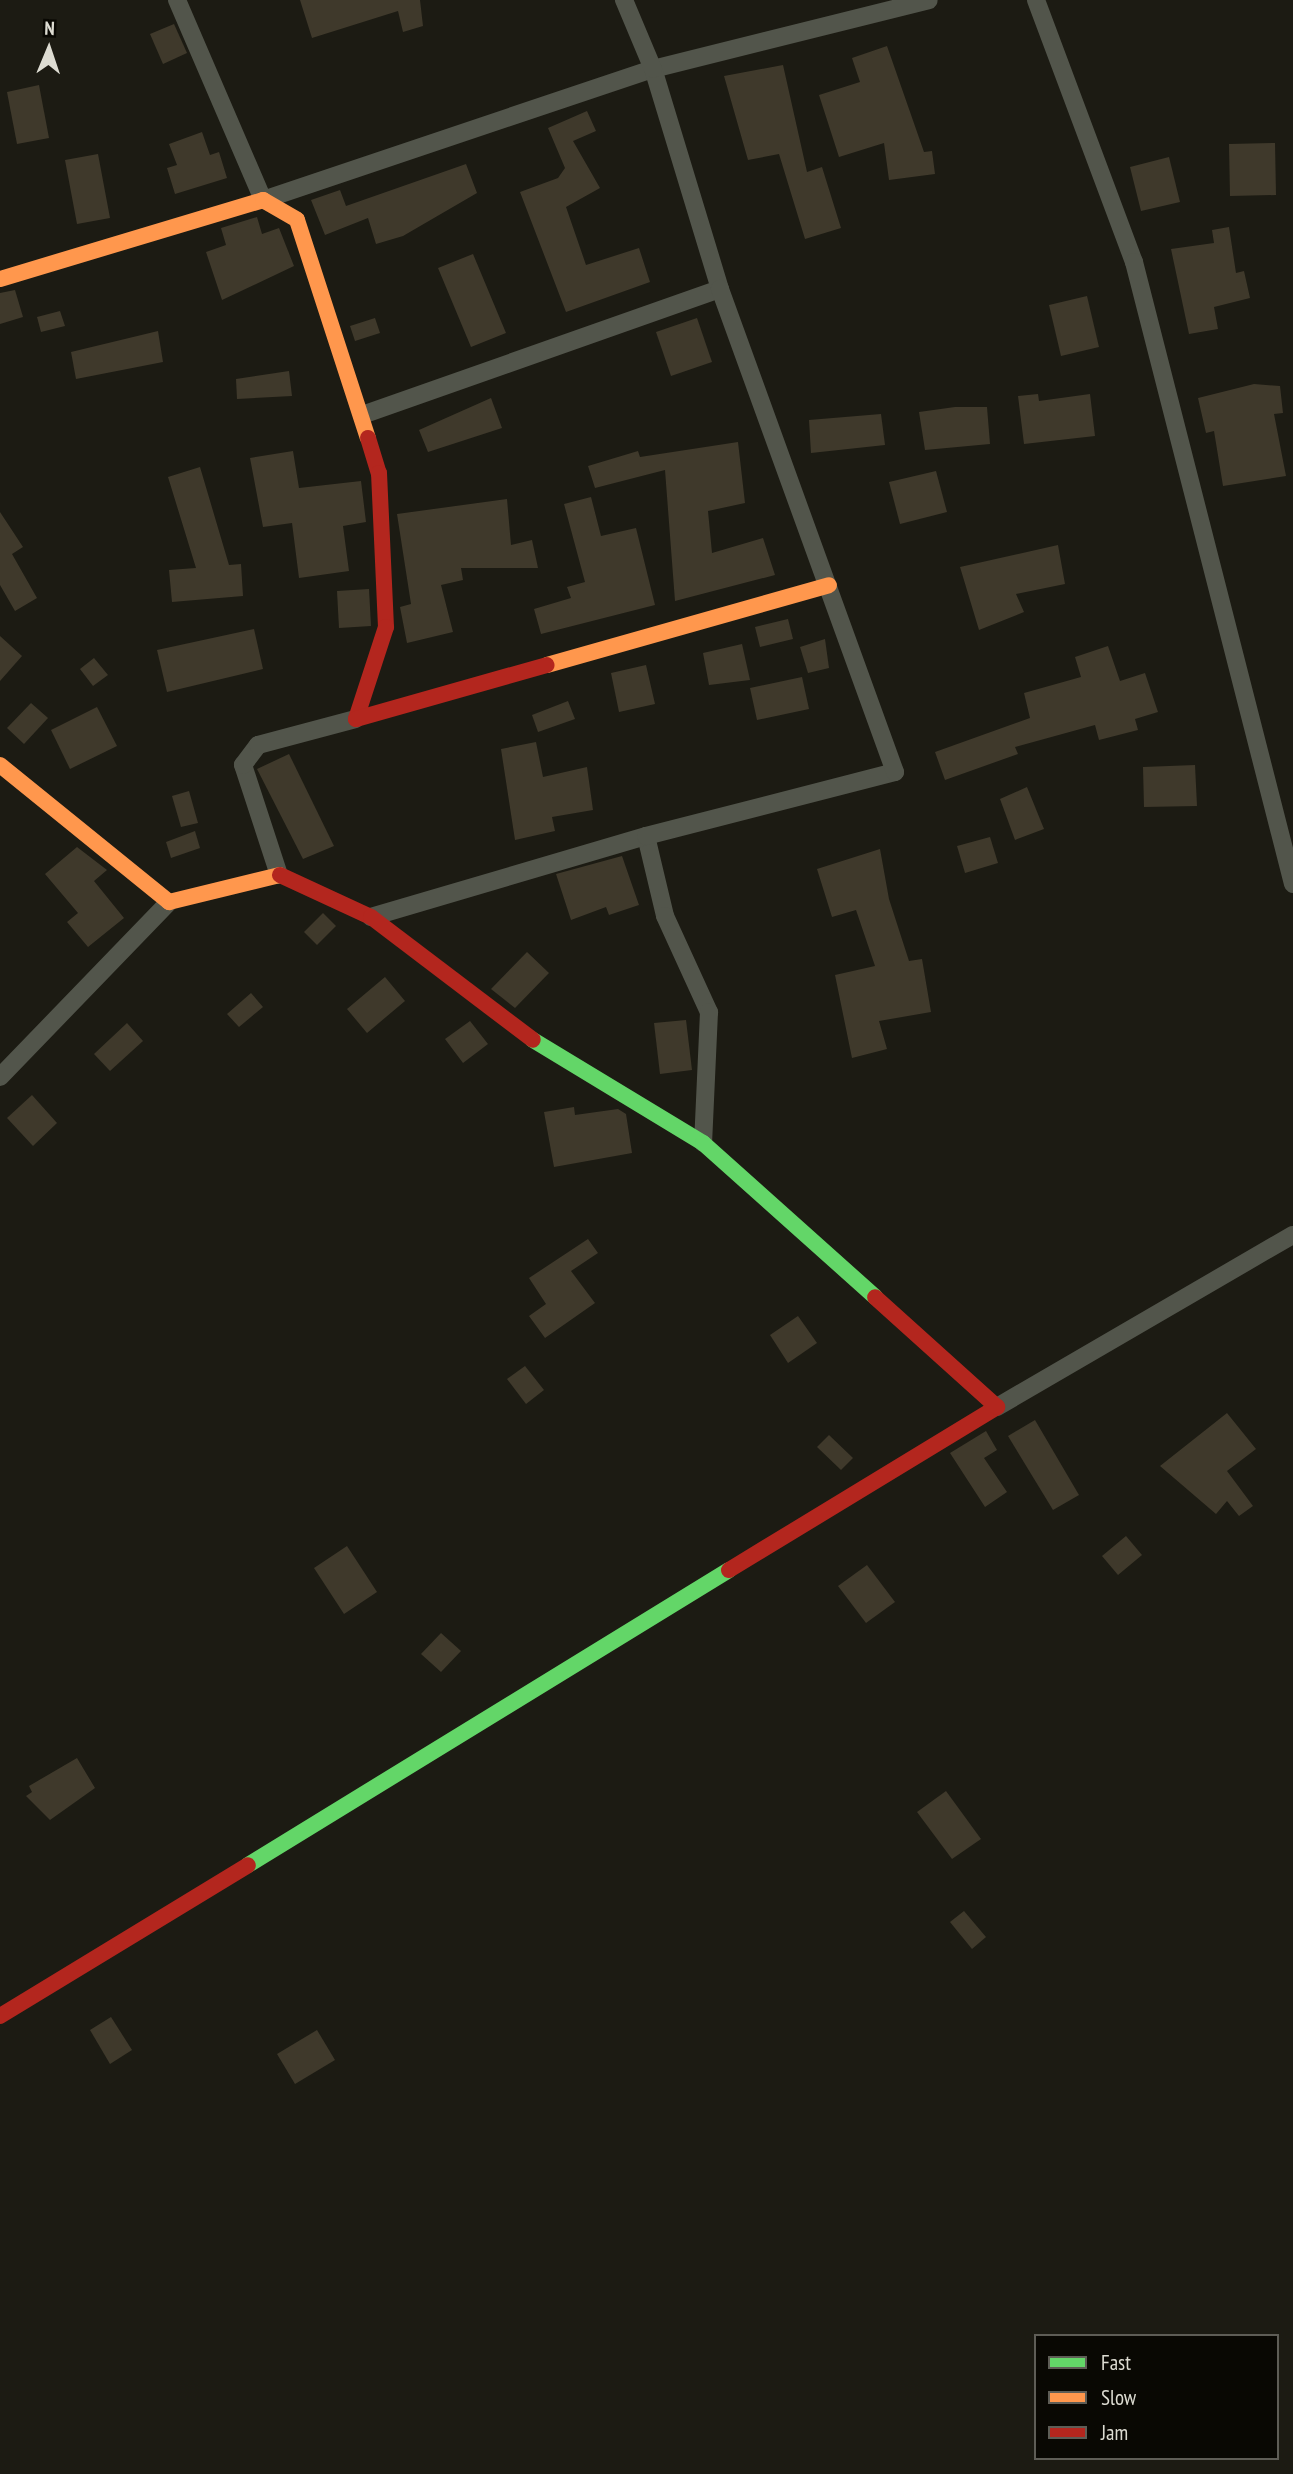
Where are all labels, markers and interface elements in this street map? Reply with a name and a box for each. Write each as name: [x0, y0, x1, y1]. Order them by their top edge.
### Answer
north arrow: [14, 14, 84, 84]
text: N: [44, 16, 55, 40]
legend: [1034, 2334, 1279, 2460]
text: Fast: [1101, 2349, 1131, 2376]
text: Slow: [1101, 2384, 1136, 2411]
text: Jam: [1101, 2419, 1128, 2446]

